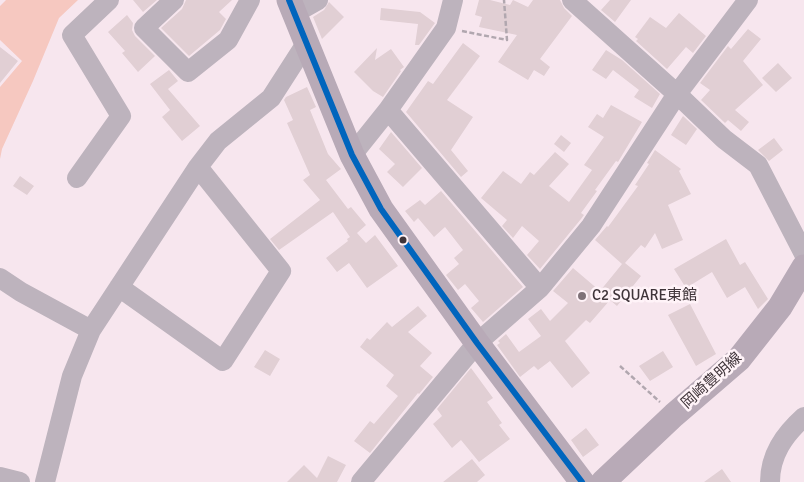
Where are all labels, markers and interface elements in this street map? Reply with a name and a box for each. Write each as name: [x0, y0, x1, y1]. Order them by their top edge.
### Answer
unlabelled marker: [398, 235, 408, 245]
place label: C2 SQUARE東館: [592, 287, 697, 305]
marker: C2 SQUARE東館: [576, 290, 588, 302]
street label: 岡崎豊明線: [678, 349, 746, 413]

